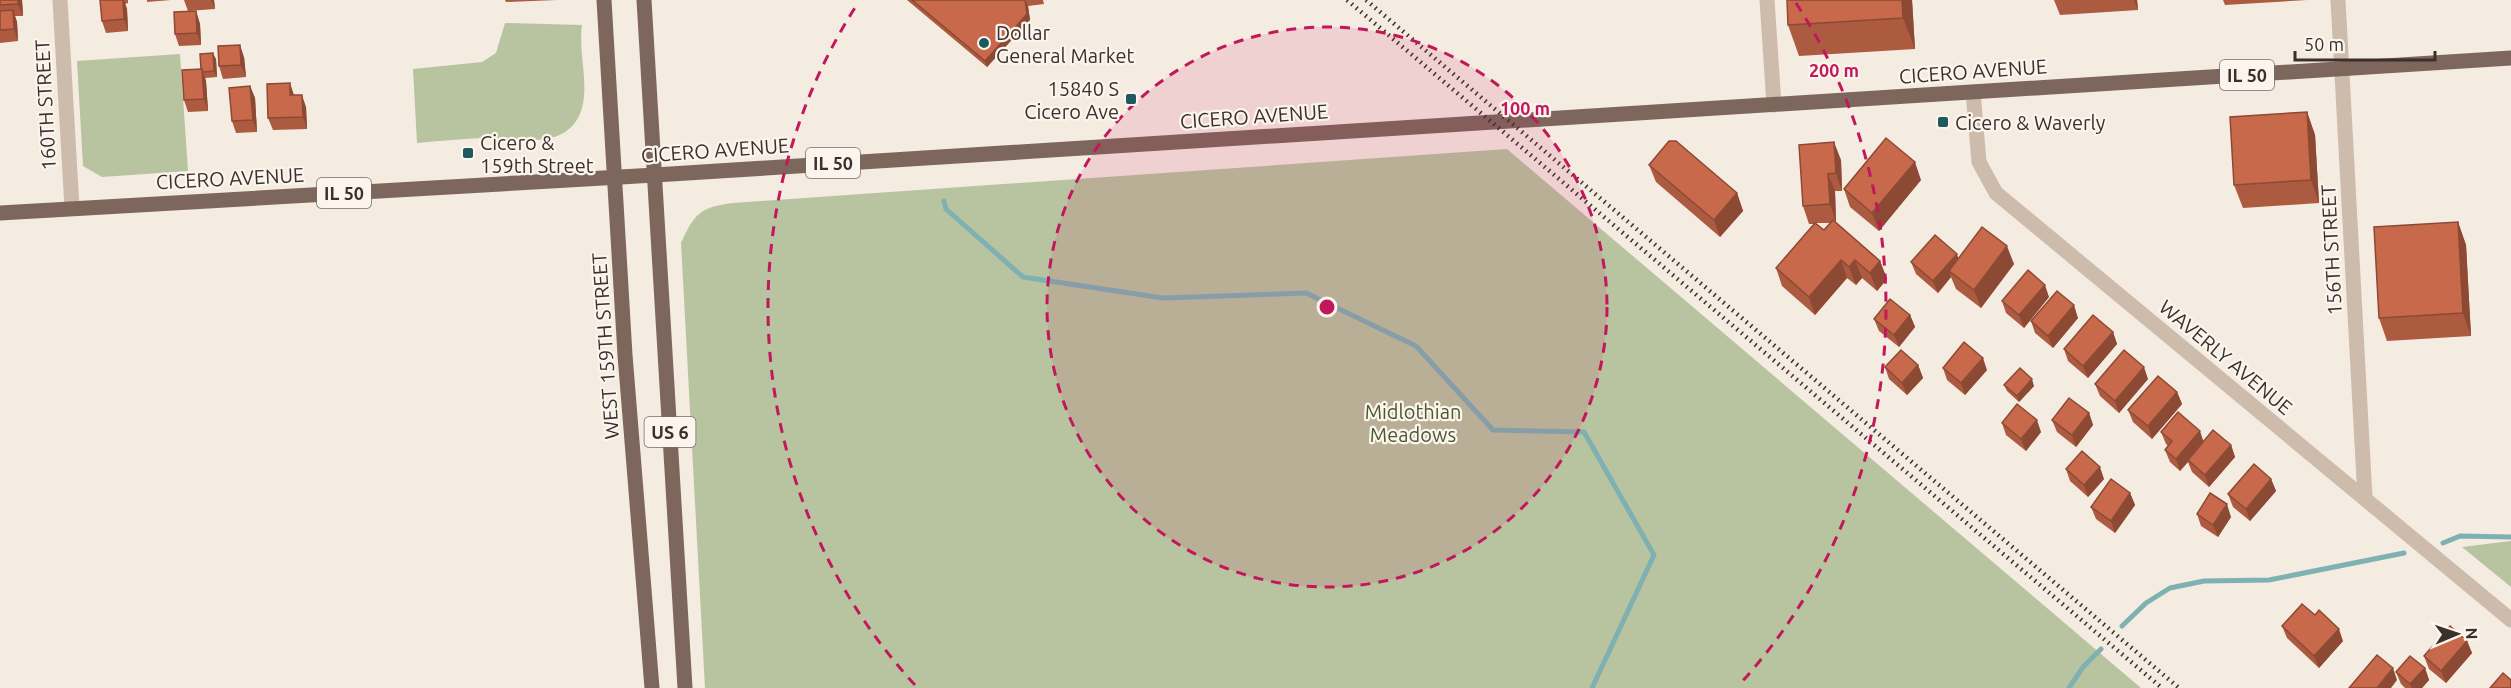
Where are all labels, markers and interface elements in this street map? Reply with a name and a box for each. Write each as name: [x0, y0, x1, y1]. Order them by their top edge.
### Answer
place label: Dollar General Market: [996, 21, 1134, 67]
scale bar: [2295, 24, 2434, 62]
text: 50 m: [2304, 34, 2344, 54]
marker: Dollar General Market: [977, 36, 991, 50]
street label: 160TH STREET: [30, 39, 60, 171]
street label: CICERO AVENUE: [1898, 54, 2048, 88]
text: 200 m: [1809, 60, 1859, 80]
road number: IL 50: [2220, 60, 2274, 90]
place label: 15840 S Cicero Ave: [1024, 77, 1119, 123]
marker: 15840 S Cicero Ave: [1124, 92, 1138, 106]
text: 100 m: [1500, 98, 1550, 118]
street label: CICERO AVENUE: [1179, 99, 1329, 133]
place label: Cicero & Waverly: [1955, 111, 2106, 134]
marker: Cicero & Waverly: [1936, 115, 1950, 129]
place label: Cicero & 159th Street: [480, 131, 594, 177]
street label: CICERO AVENUE: [640, 133, 790, 167]
marker: Cicero & 159th Street: [461, 146, 475, 160]
road number: IL 50: [806, 148, 860, 178]
street label: CICERO AVENUE: [155, 163, 305, 193]
road number: IL 50: [317, 178, 371, 208]
street label: 156TH STREET: [2316, 184, 2346, 316]
street label: WEST 159TH STREET: [587, 252, 623, 440]
street label: WAVERLY AVENUE: [2155, 295, 2297, 419]
centre of rings: [1317, 297, 1337, 317]
park label: Midlothian Meadows: [1365, 400, 1461, 446]
road number: US 6: [644, 417, 696, 447]
north arrow: [2427, 604, 2487, 664]
text: N: [2463, 627, 2481, 640]

